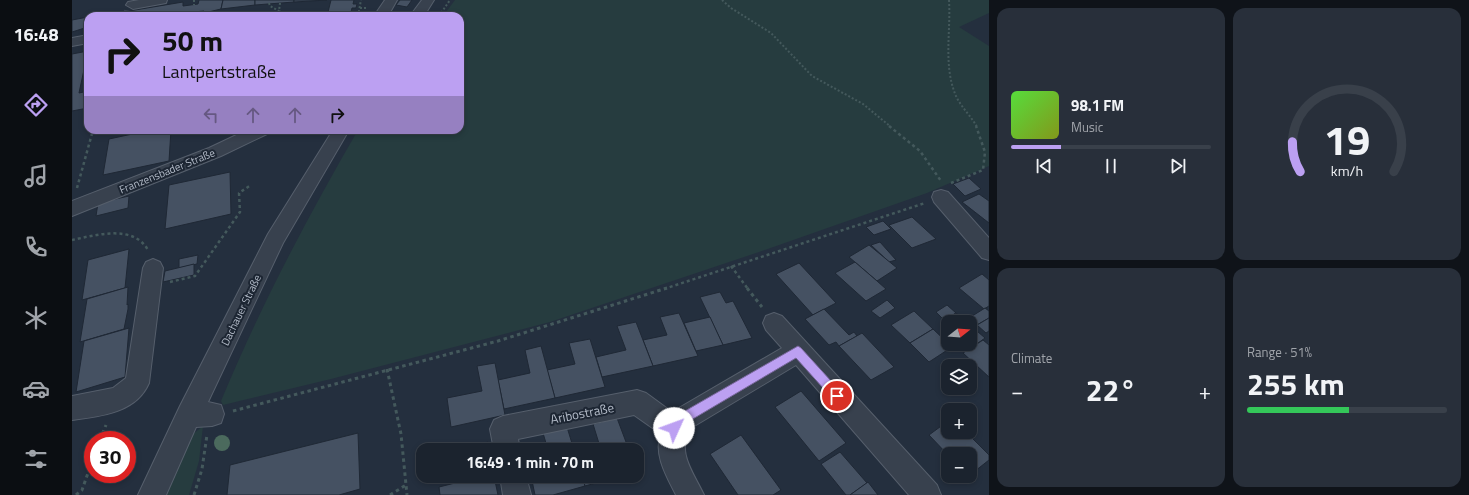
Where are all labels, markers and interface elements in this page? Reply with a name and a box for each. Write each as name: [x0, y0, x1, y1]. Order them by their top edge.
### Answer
text: 50 m: [162, 19, 223, 62]
text: 16:48: [14, 21, 58, 48]
icon: right: [96, 28, 148, 80]
text: Lantpertstraße: [162, 58, 276, 85]
icon: directions: [22, 91, 50, 119]
text: 98.1 FM: [1071, 94, 1124, 117]
icon: left: [200, 104, 222, 126]
icon: ahead: [242, 104, 264, 126]
icon: ahead: [284, 104, 306, 126]
icon: right: [326, 104, 348, 126]
text: 19: [1324, 108, 1370, 171]
text: Music: [1071, 117, 1103, 137]
street label: Franzensbader Straße: [117, 144, 218, 198]
icon: previous: [1033, 155, 1055, 177]
icon: pause: [1100, 155, 1122, 177]
icon: next: [1167, 155, 1189, 177]
text: km/h: [1331, 160, 1363, 182]
icon: music: [22, 162, 50, 190]
icon: phone: [22, 233, 50, 261]
street label: Dachauer Straße: [217, 271, 265, 348]
icon: climate: [22, 304, 50, 332]
north arrow: [941, 315, 977, 351]
map controls: [941, 315, 977, 483]
text: Range · 51%: [1247, 342, 1312, 362]
text: Climate: [1011, 348, 1052, 368]
button: layers: [941, 359, 977, 395]
text: 255 km: [1247, 361, 1345, 407]
text: 22°: [1086, 367, 1136, 413]
text: −: [1011, 374, 1023, 408]
text: +: [1199, 374, 1211, 408]
icon: car: [22, 375, 50, 403]
pin: [820, 379, 854, 413]
icon: arrive: [826, 385, 848, 407]
street label: Aribostraße: [548, 397, 616, 429]
button: +: [941, 403, 977, 439]
position arrow: [653, 407, 695, 449]
speed limit sign: 30: [84, 431, 136, 483]
icon: filters: [22, 445, 50, 473]
button: −: [941, 447, 977, 483]
text: 16:49 · 1 min · 70 m: [466, 451, 594, 474]

